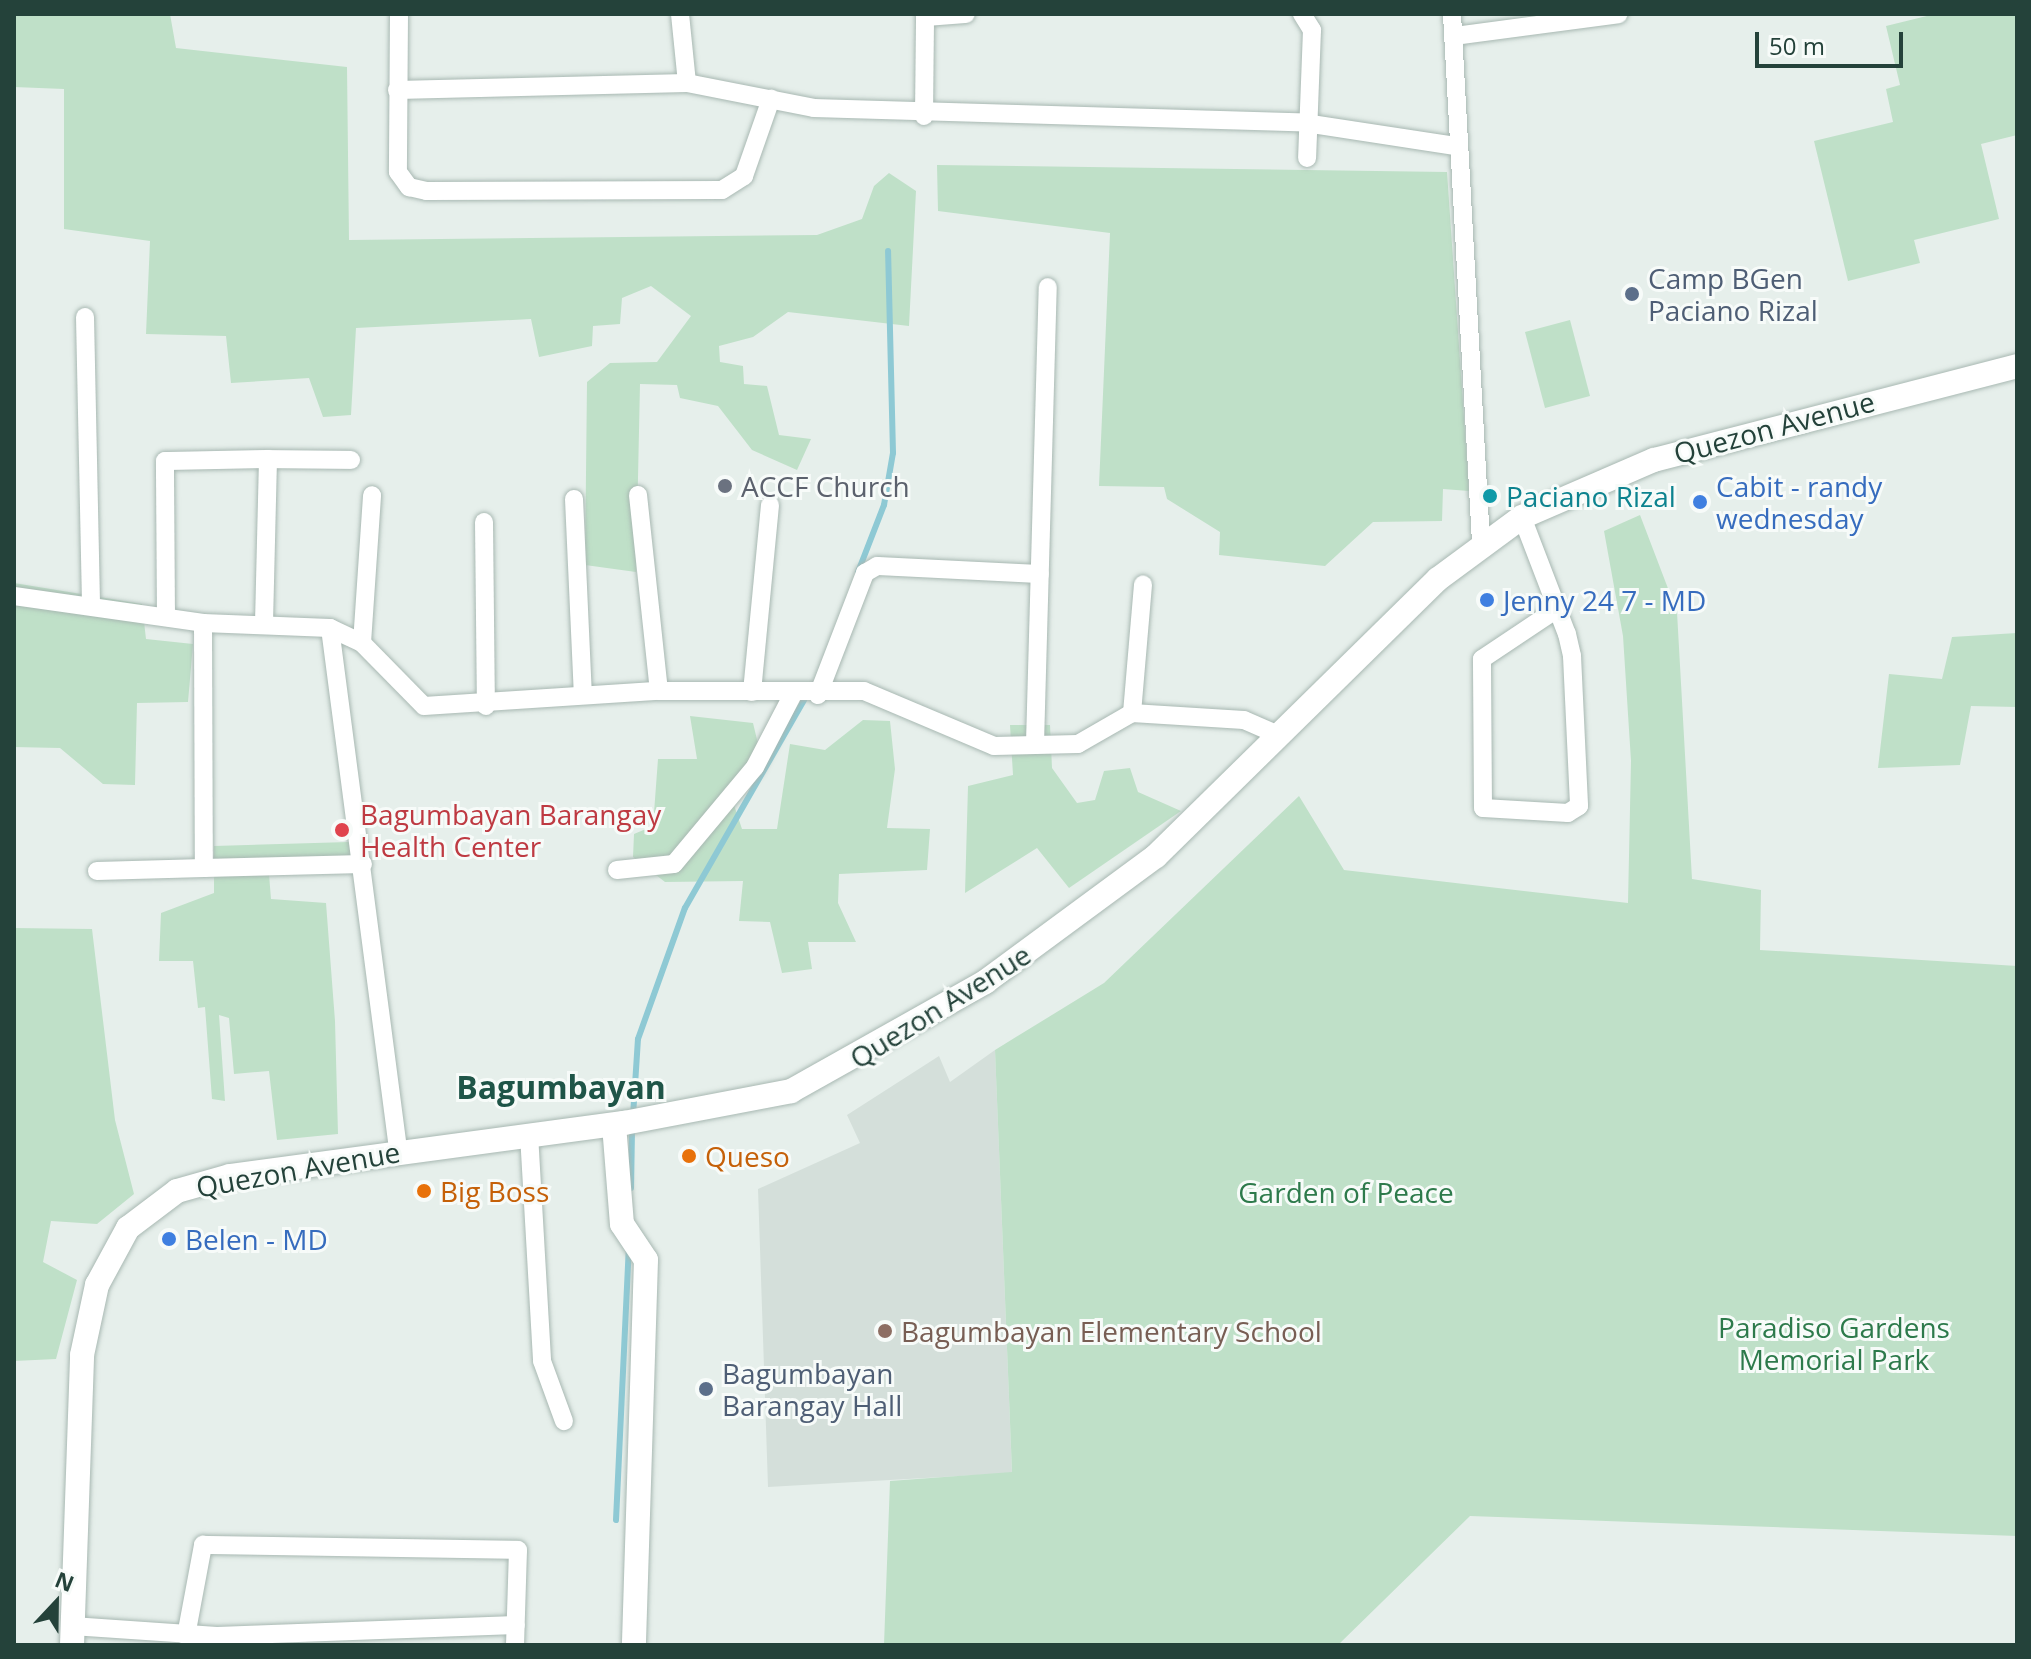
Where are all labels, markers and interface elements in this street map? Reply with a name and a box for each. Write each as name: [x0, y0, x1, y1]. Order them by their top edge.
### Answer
scale bar: [1759, 16, 1907, 66]
text: 50 m: [1769, 29, 1825, 62]
place label: Camp BGen Paciano Rizal: [1648, 261, 1818, 327]
marker: Camp BGen Paciano Rizal: [1623, 285, 1641, 303]
street label: Quezon Avenue: [1670, 384, 1878, 470]
place label: ACCF Church: [741, 469, 910, 503]
place label: Cabit - randy wednesday: [1716, 469, 1882, 535]
marker: ACCF Church: [716, 477, 734, 495]
place label: Paciano Rizal: [1506, 479, 1676, 513]
marker: Paciano Rizal: [1481, 487, 1499, 505]
marker: Cabit - randy wednesday: [1691, 493, 1709, 511]
place label: Jenny 24 7 - MD: [1503, 583, 1706, 617]
marker: Jenny 24 7 - MD: [1478, 591, 1496, 609]
place label: Bagumbayan Barangay Health Center: [360, 797, 661, 863]
marker: Bagumbayan Barangay Health Center: [331, 819, 353, 841]
street label: Quezon Avenue: [844, 937, 1036, 1075]
district label: Bagumbayan: [456, 1068, 666, 1106]
street label: Quezon Avenue: [193, 1135, 403, 1203]
place label: Queso: [705, 1139, 790, 1173]
marker: Queso: [680, 1147, 698, 1165]
place label: Big Boss: [440, 1174, 549, 1208]
park label: Garden of Peace: [1238, 1175, 1454, 1209]
marker: Big Boss: [415, 1182, 433, 1200]
place label: Belen - MD: [185, 1222, 328, 1256]
marker: Belen - MD: [160, 1230, 178, 1248]
park label: Paradiso Gardens Memorial Park: [1718, 1310, 1950, 1376]
place label: Bagumbayan Elementary School: [901, 1314, 1322, 1348]
marker: Bagumbayan Elementary School: [876, 1322, 894, 1340]
place label: Bagumbayan Barangay Hall: [722, 1356, 902, 1422]
marker: Bagumbayan Barangay Hall: [697, 1380, 715, 1398]
north arrow: [16, 1563, 96, 1643]
text: N: [51, 1563, 79, 1598]

